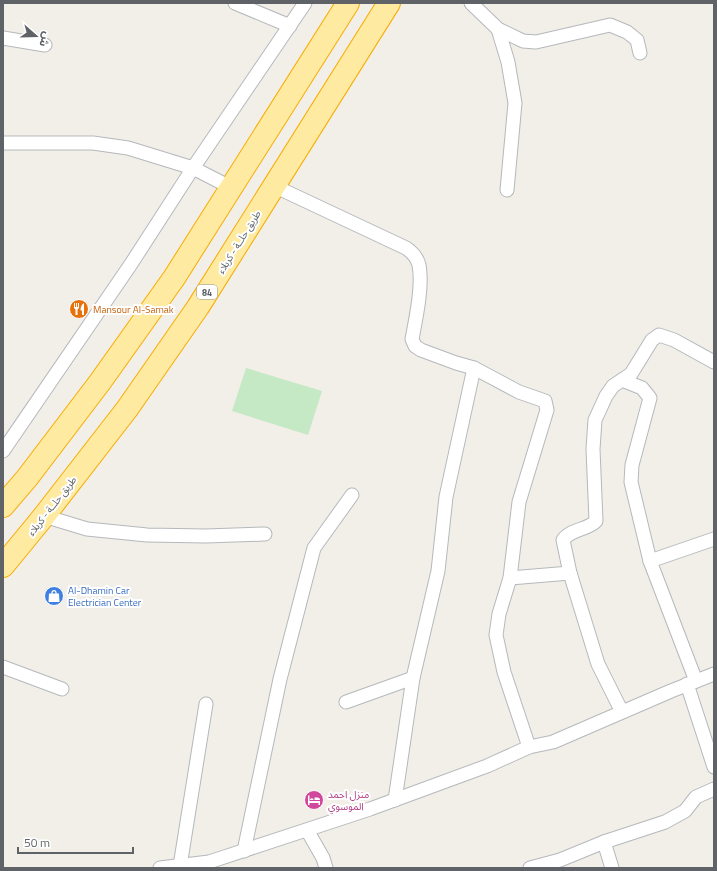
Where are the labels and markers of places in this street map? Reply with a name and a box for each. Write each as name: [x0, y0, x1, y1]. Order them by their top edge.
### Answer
restaurant icon: Mansour Al-Samak: [68, 298, 90, 320]
place label: Mansour Al-Samak: [93, 302, 174, 317]
place label: Al-Dhamin Car Electrician Center: [68, 583, 142, 610]
shop icon: Al-Dhamin Car Electrician Center: [43, 585, 65, 607]
place label: منزل احمد الموسوي: [328, 787, 369, 814]
hotel icon: منزل احمد الموسوي: [303, 789, 325, 811]

